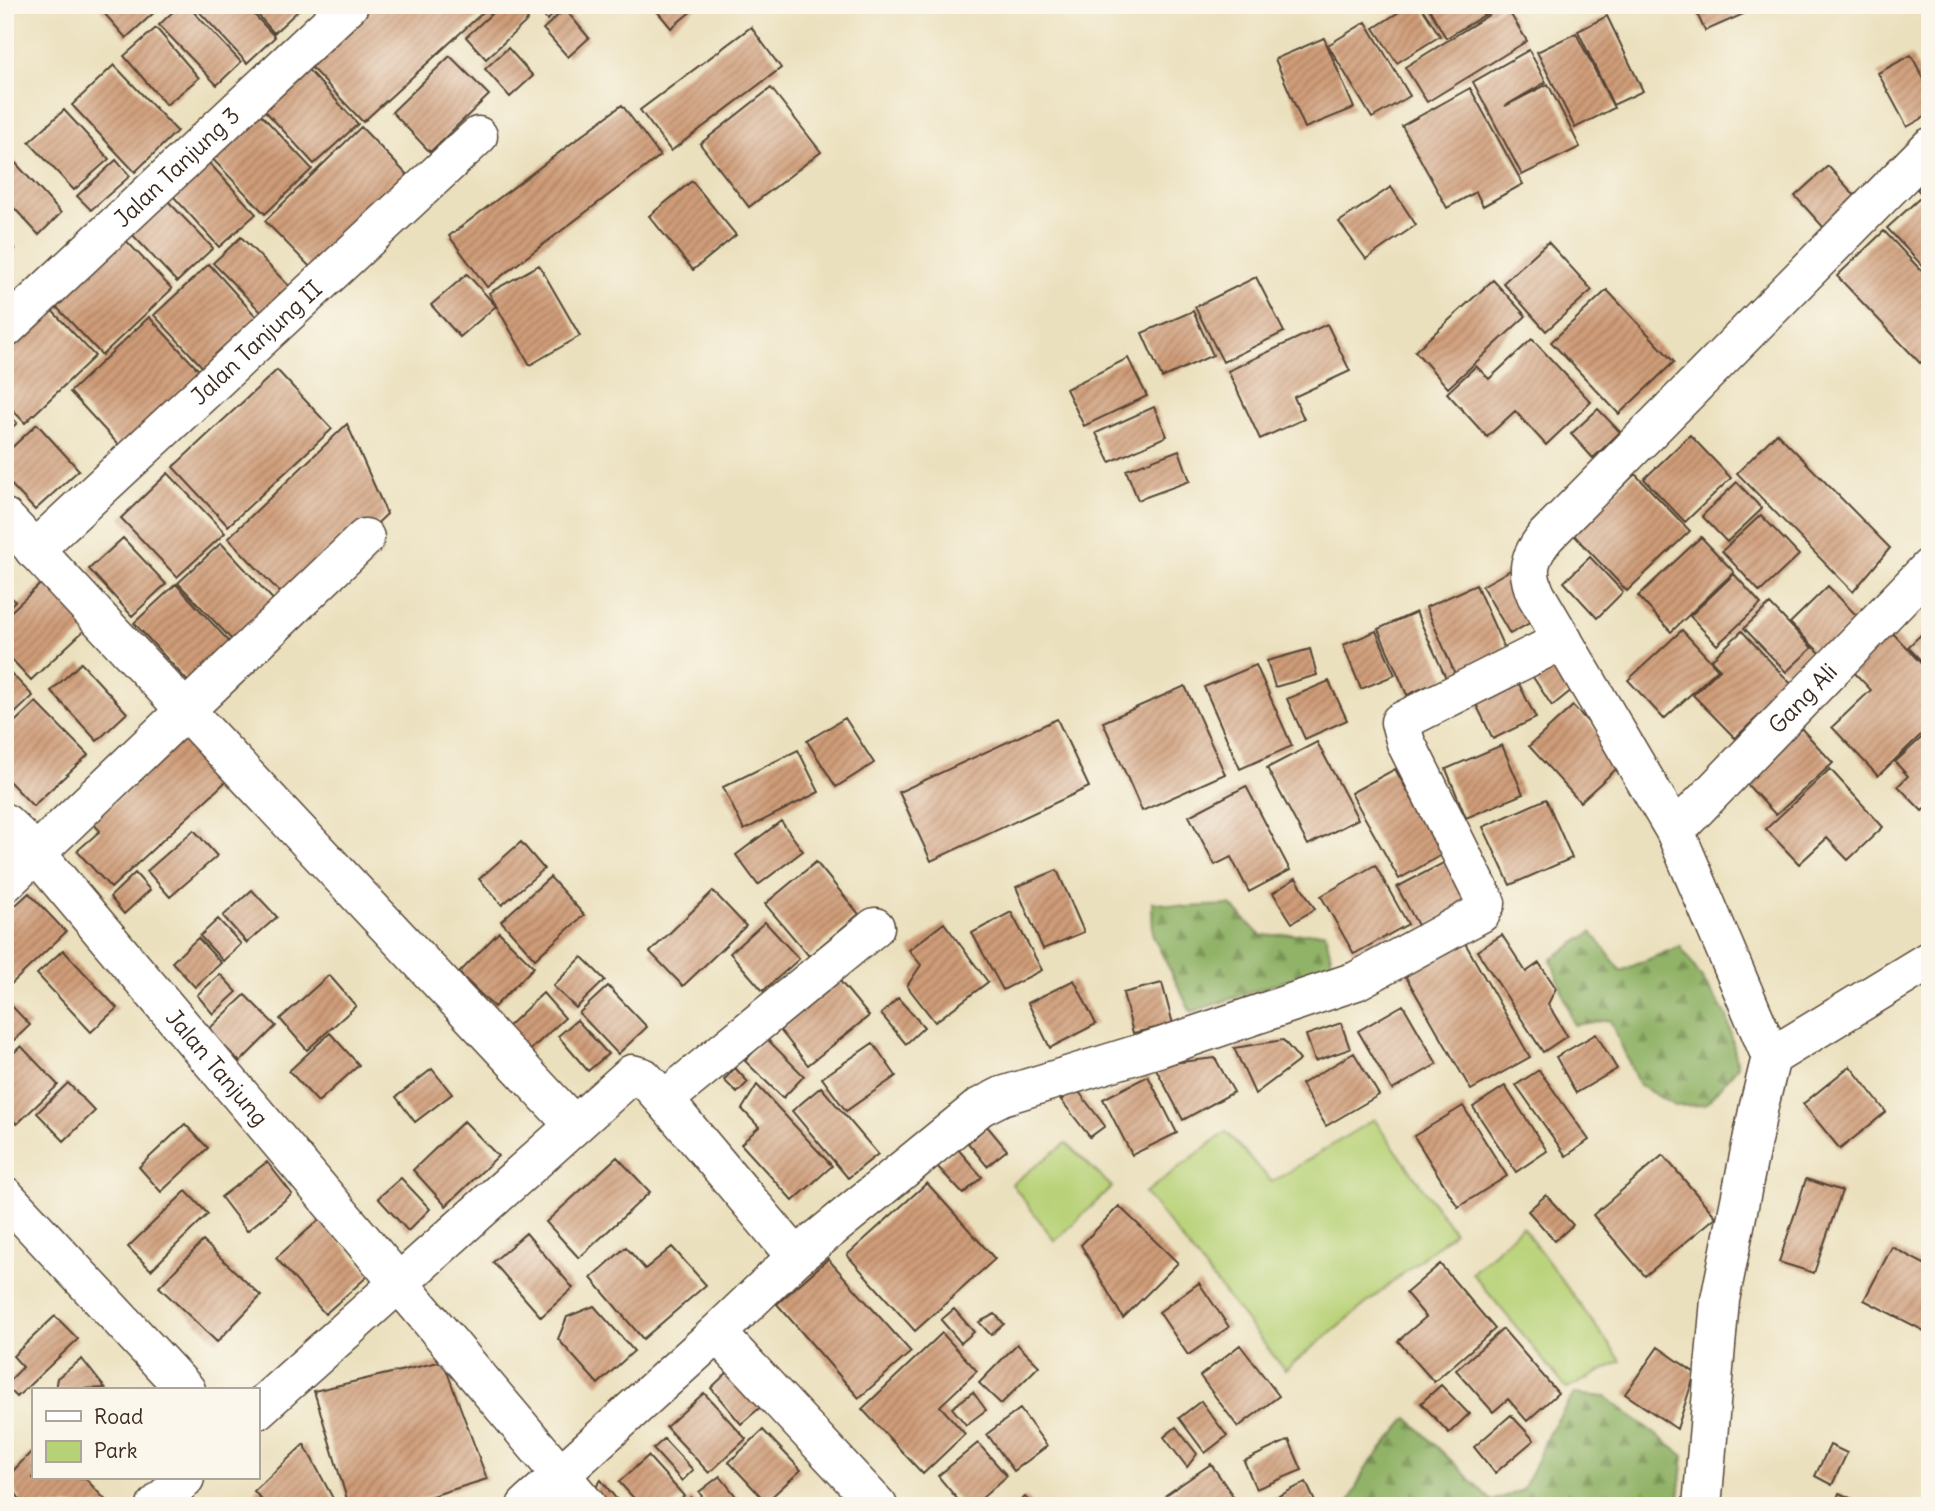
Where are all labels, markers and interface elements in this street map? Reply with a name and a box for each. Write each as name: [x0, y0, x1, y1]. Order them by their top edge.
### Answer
street label: Jalan Tanjung 3: [107, 101, 245, 233]
street label: Jalan Tanjung II: [184, 274, 328, 411]
street label: Gang Ali: [1762, 657, 1843, 739]
street label: Jalan Tanjung: [160, 1003, 275, 1132]
legend: [32, 1388, 259, 1480]
text: Road: [94, 1403, 143, 1430]
text: Park: [94, 1437, 137, 1464]

